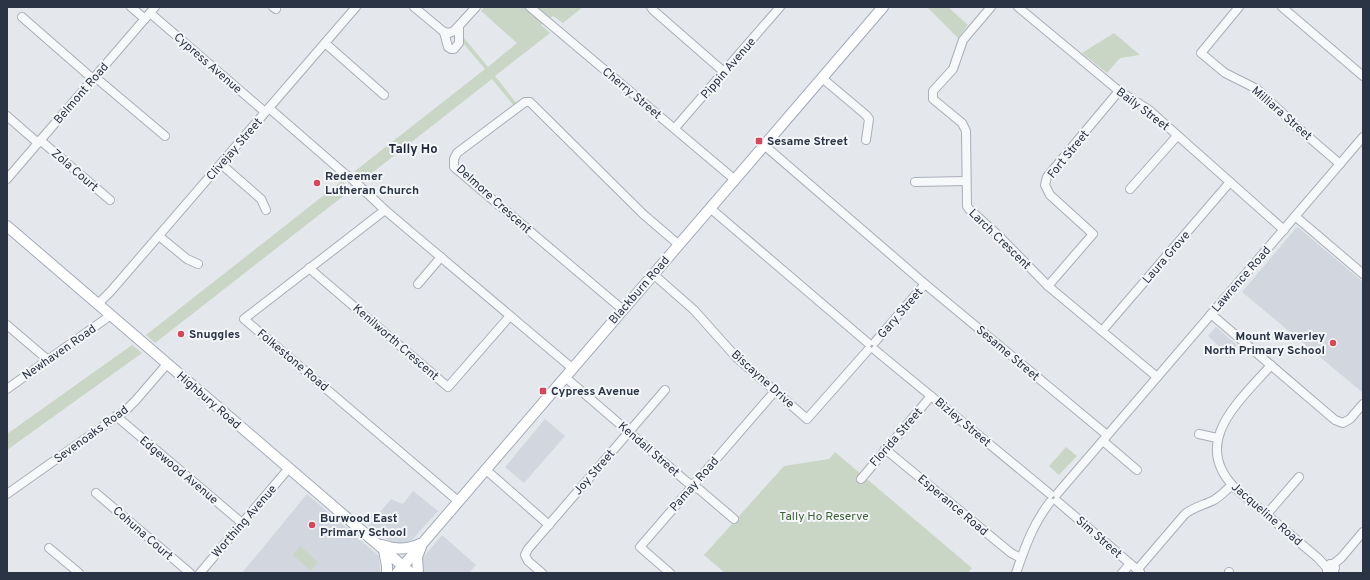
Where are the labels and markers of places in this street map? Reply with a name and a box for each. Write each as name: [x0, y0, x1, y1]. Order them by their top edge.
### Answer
place label: Sesame Street: [767, 134, 848, 150]
marker: Sesame Street: [754, 136, 764, 146]
place label: Redeemer Lutheran Church: [325, 169, 419, 199]
marker: Redeemer Lutheran Church: [312, 178, 322, 188]
place label: Snuggles: [189, 327, 240, 343]
marker: Snuggles: [176, 329, 186, 339]
place label: Mount Waverley North Primary School: [1204, 329, 1325, 359]
marker: Mount Waverley North Primary School: [1328, 338, 1338, 348]
place label: Cypress Avenue: [551, 384, 640, 400]
marker: Cypress Avenue: [538, 386, 548, 396]
place label: Burwood East Primary School: [320, 511, 406, 541]
marker: Burwood East Primary School: [307, 520, 317, 530]

